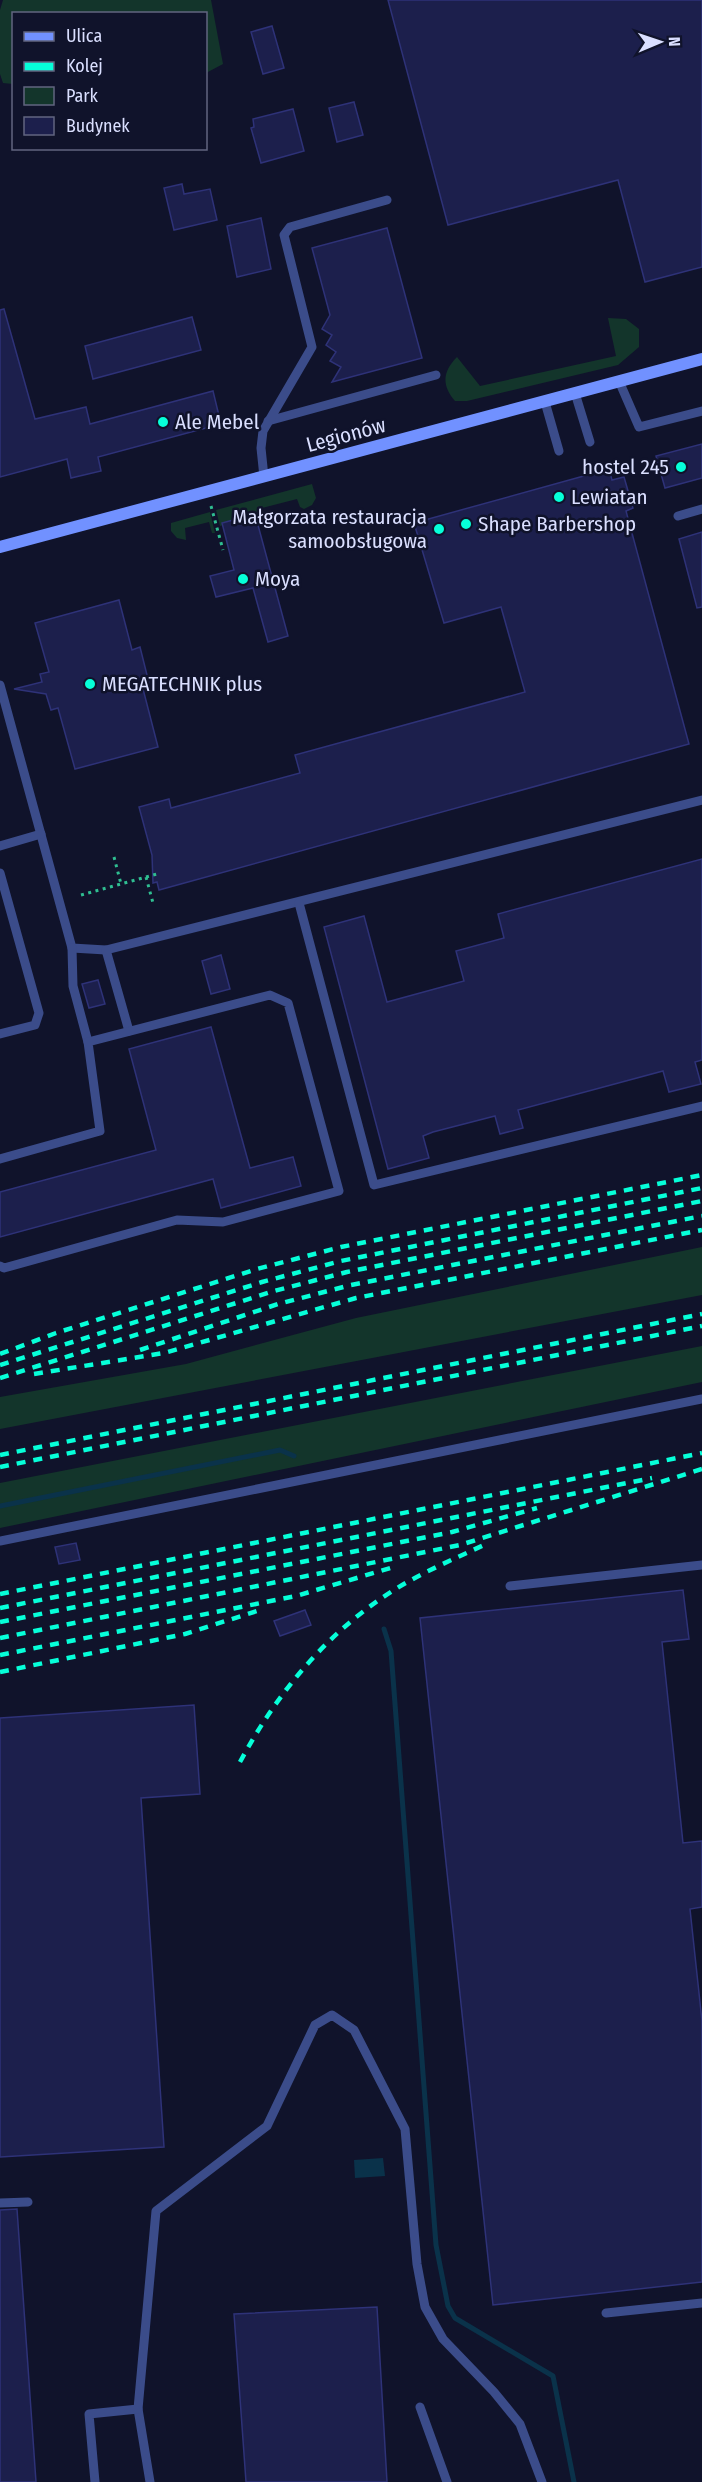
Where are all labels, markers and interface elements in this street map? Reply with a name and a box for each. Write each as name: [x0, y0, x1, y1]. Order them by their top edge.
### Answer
legend: [12, 12, 207, 150]
north arrow: [630, 12, 690, 72]
text: Ulica: [66, 25, 102, 47]
text: N: [665, 36, 684, 47]
text: Kolej: [66, 55, 103, 77]
text: Park: [66, 85, 99, 107]
text: Budynek: [66, 115, 130, 137]
place label: Ale Mebel: [175, 409, 260, 435]
street label: Legionów: [303, 412, 389, 458]
marker: Ale Mebel: [156, 415, 170, 429]
place label: hostel 245: [582, 454, 669, 480]
marker: hostel 245: [674, 460, 688, 474]
place label: Lewiatan: [571, 484, 648, 510]
marker: Lewiatan: [552, 490, 566, 504]
place label: Małgorzata restauracja samoobsługowa: [232, 504, 427, 554]
place label: Shape Barbershop: [478, 511, 636, 537]
marker: Shape Barbershop: [459, 517, 473, 531]
marker: Małgorzata restauracja samoobsługowa: [432, 522, 446, 536]
place label: Moya: [255, 566, 300, 592]
marker: Moya: [236, 572, 250, 586]
place label: MEGATECHNIK plus: [102, 671, 262, 697]
marker: MEGATECHNIK plus: [83, 677, 97, 691]

